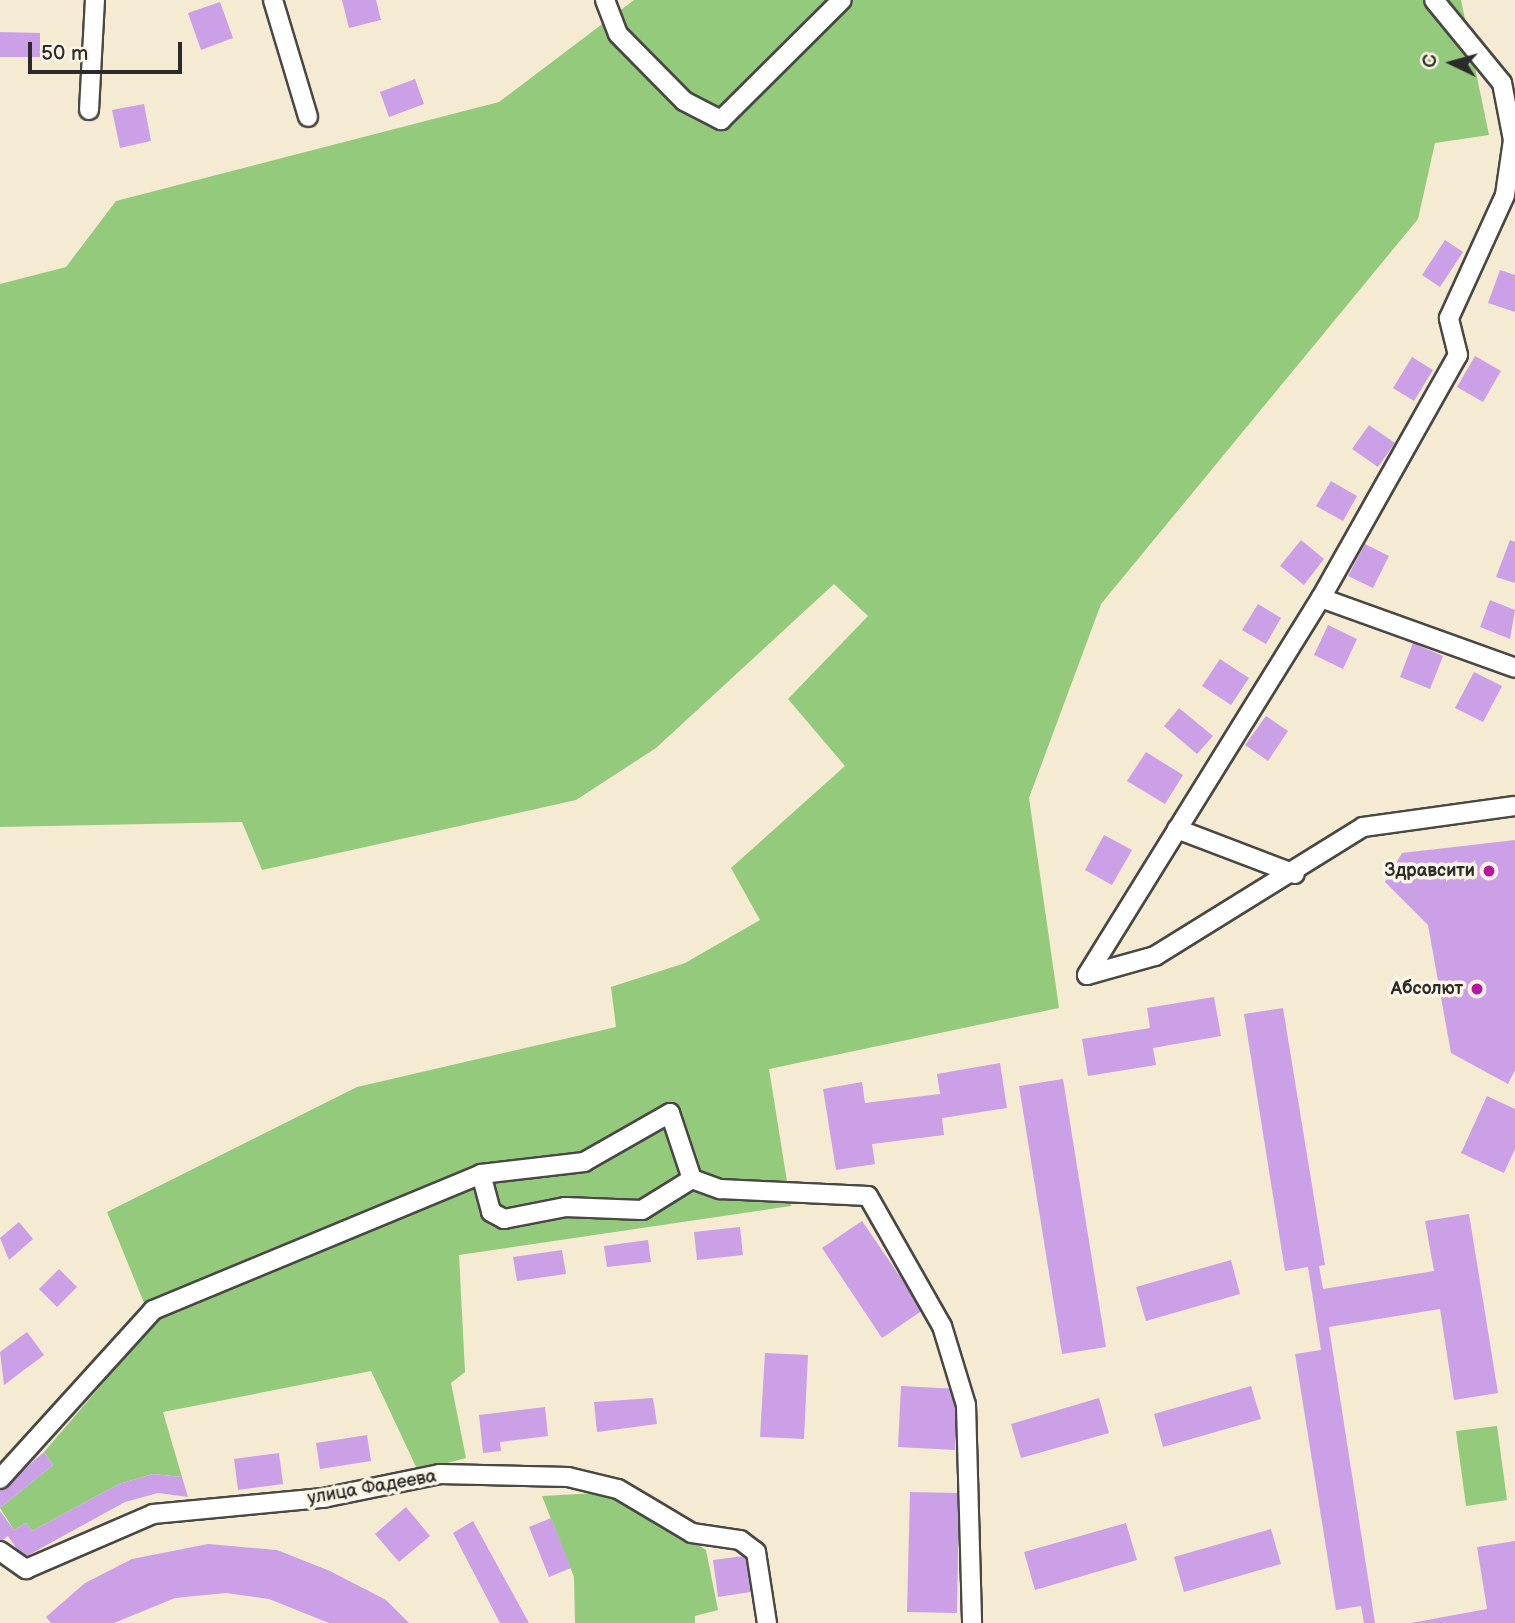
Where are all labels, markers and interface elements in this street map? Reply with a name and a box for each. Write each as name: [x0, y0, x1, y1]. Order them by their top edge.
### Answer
scale bar: [32, 28, 186, 72]
north arrow: [1417, 28, 1487, 98]
text: 50 m: [41, 41, 88, 66]
text: С: [1419, 54, 1443, 69]
place label: Здравсити: [1384, 860, 1475, 882]
marker: Здравсити: [1481, 863, 1497, 879]
place label: Абсолют: [1391, 978, 1463, 1000]
marker: Абсолют: [1469, 981, 1485, 997]
street label: улица Фадеева: [306, 1466, 438, 1510]

